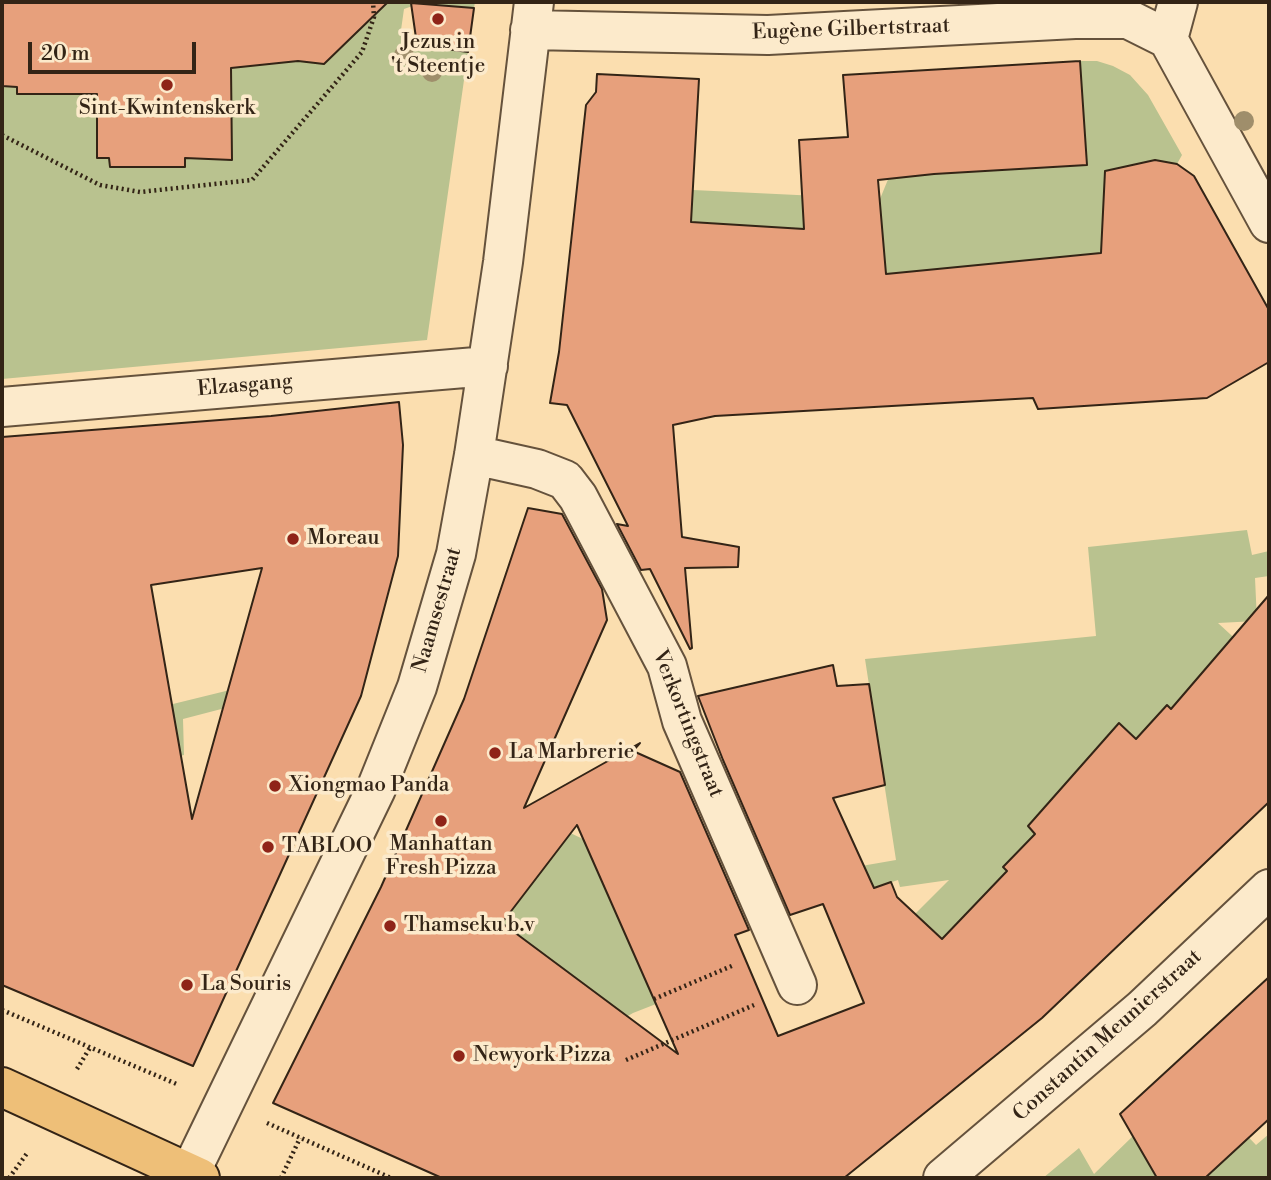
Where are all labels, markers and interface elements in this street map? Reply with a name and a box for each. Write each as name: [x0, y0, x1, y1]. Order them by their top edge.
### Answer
marker: Jezus in 't Steentje: [430, 11, 446, 27]
street label: Eugène Gilbertstraat: [752, 14, 950, 46]
scale bar: [32, 28, 200, 72]
place label: Jezus in 't Steentje: [391, 30, 485, 80]
text: 20 m: [41, 41, 90, 67]
marker: Sint-Kwintenskerk: [159, 77, 175, 93]
place label: Sint-Kwintenskerk: [79, 96, 255, 122]
street label: Elzasgang: [196, 369, 294, 403]
place label: Moreau: [307, 526, 379, 552]
marker: Moreau: [285, 531, 301, 547]
street label: Naamsestraat: [408, 544, 468, 676]
street label: Verkortingstraat: [646, 646, 728, 802]
place label: La Marbrerie: [509, 740, 634, 766]
marker: La Marbrerie: [487, 745, 503, 761]
place label: Xiongmao Panda: [289, 773, 449, 799]
marker: Xiongmao Panda: [267, 778, 283, 794]
marker: Manhattan Fresh Pizza: [433, 813, 449, 829]
place label: Manhattan Fresh Pizza: [385, 832, 497, 882]
place label: TABLOO: [282, 834, 372, 860]
marker: TABLOO: [260, 839, 276, 855]
place label: Thamseku b.v: [404, 913, 535, 939]
marker: Thamseku b.v: [382, 918, 398, 934]
street label: Constantin Meunierstraat: [1009, 945, 1207, 1127]
place label: La Souris: [201, 972, 291, 998]
marker: La Souris: [179, 977, 195, 993]
place label: Newyork Pizza: [473, 1043, 611, 1069]
marker: Newyork Pizza: [451, 1048, 467, 1064]

